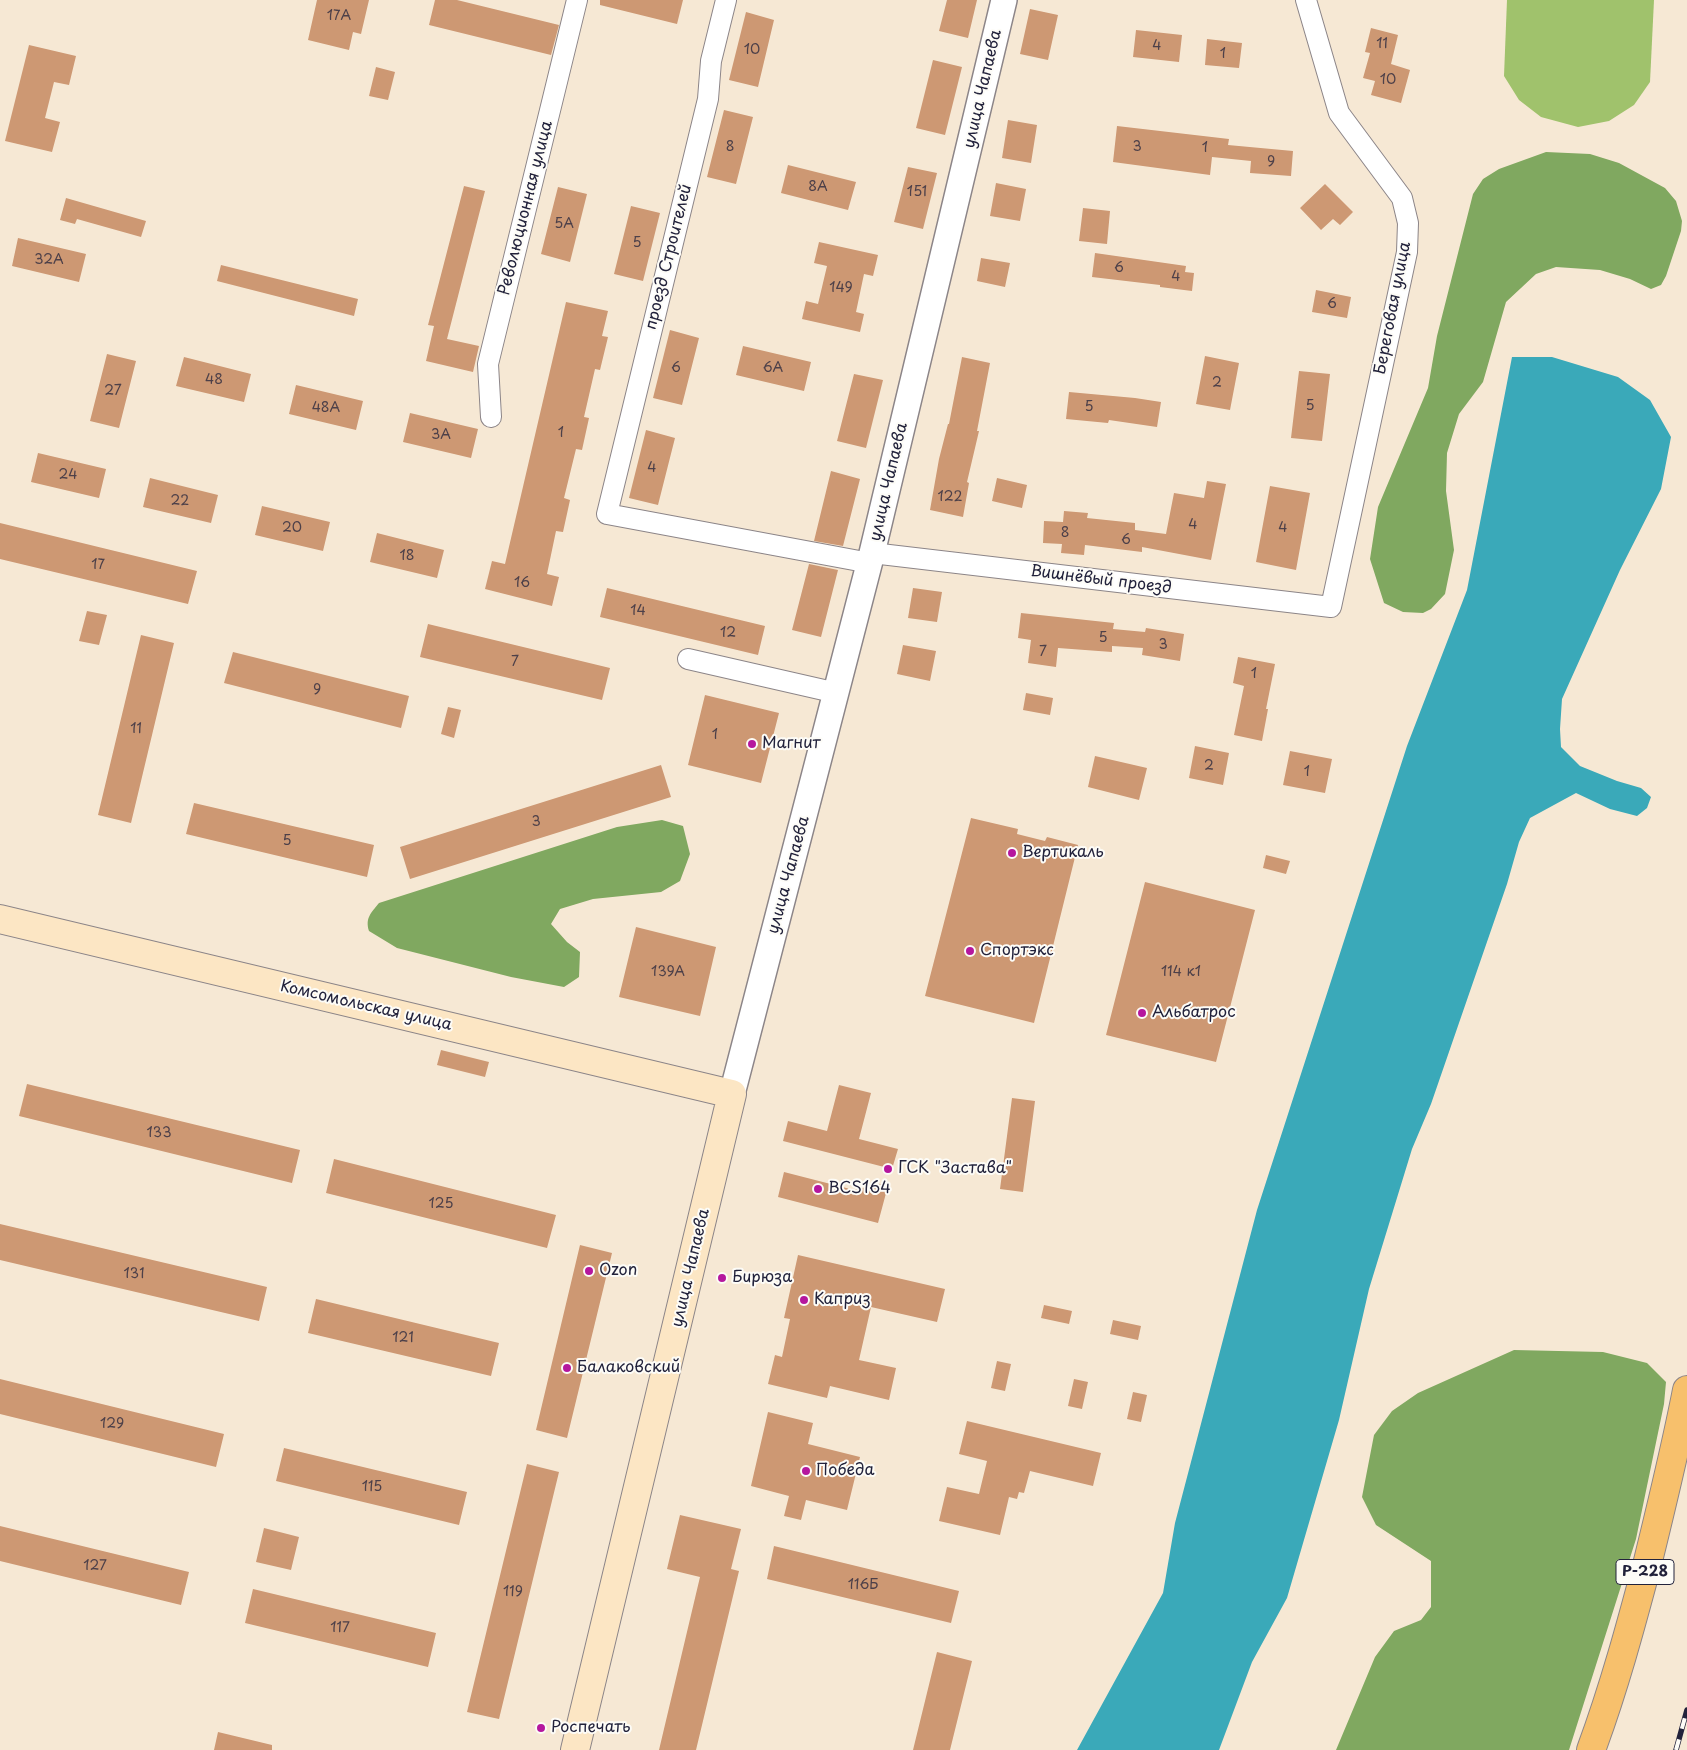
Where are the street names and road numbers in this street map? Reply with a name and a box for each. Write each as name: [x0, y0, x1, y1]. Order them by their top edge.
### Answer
street label: улица Чапаева: [960, 28, 1006, 150]
street label: Революционная улица: [495, 119, 557, 297]
street label: проезд Строителей: [642, 182, 696, 332]
street label: Береговая улица: [1371, 240, 1415, 376]
street label: улица Чапаева: [866, 421, 912, 543]
street label: Вишнёвый проезд: [1029, 562, 1173, 598]
street label: улица Чапаева: [764, 814, 814, 936]
street label: Комсомольская улица: [278, 977, 454, 1035]
street label: улица Чапаева: [668, 1207, 714, 1329]
road number: Р-228: [1616, 1560, 1674, 1584]

